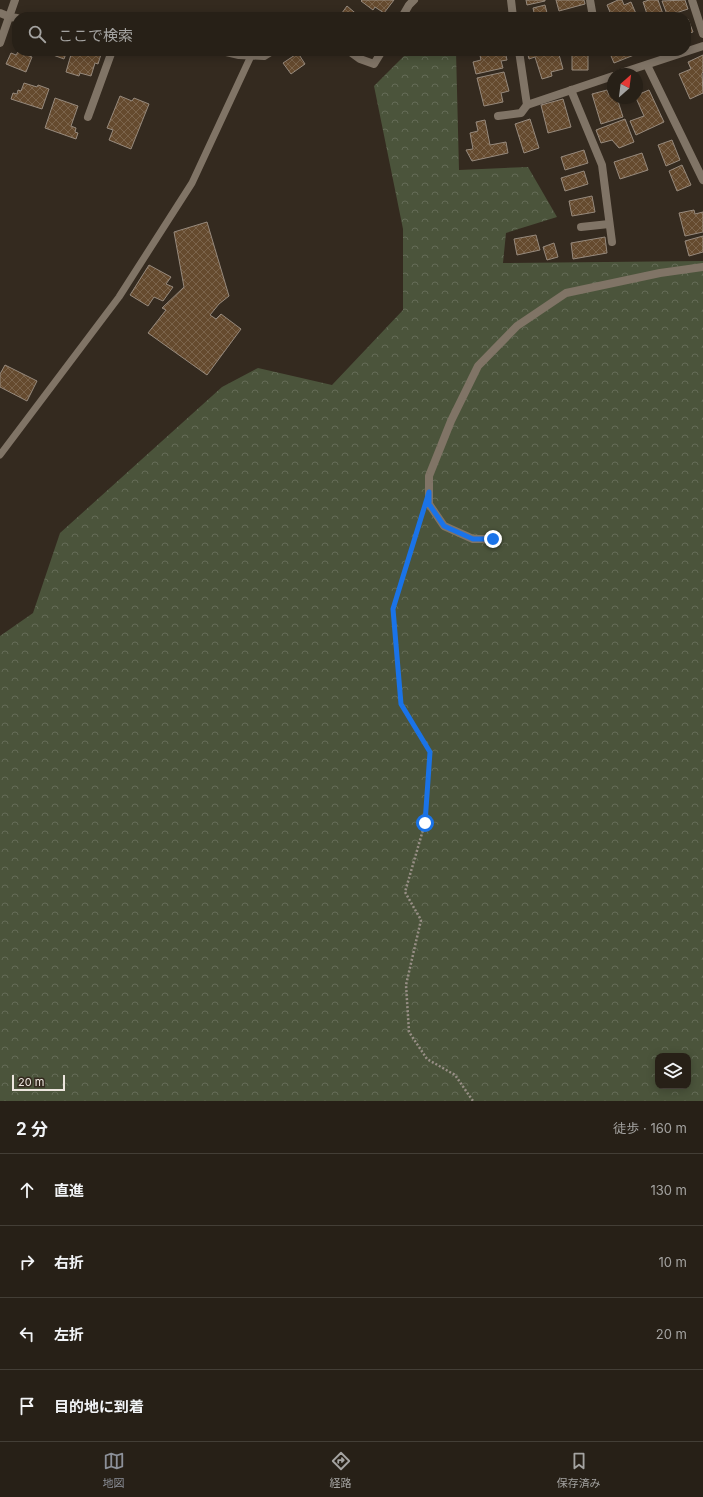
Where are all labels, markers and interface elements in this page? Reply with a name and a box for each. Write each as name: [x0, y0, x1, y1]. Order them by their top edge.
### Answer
search box: [12, 12, 691, 56]
icon: search: [26, 23, 48, 45]
text: ここで検索: [58, 26, 133, 45]
north arrow: [607, 68, 643, 104]
route end: [484, 530, 502, 548]
route start: [416, 814, 434, 832]
map controls: [655, 1053, 691, 1089]
button: layers: [655, 1053, 691, 1089]
scale bar: [12, 1073, 65, 1092]
text: 20 m: [18, 1075, 44, 1089]
text: 2 分: [16, 1119, 48, 1139]
text: 徒歩 · 160 m: [613, 1120, 687, 1136]
icon: ahead: [16, 1179, 38, 1201]
text: 直進: [54, 1181, 84, 1200]
text: 130 m: [650, 1182, 687, 1198]
icon: right: [16, 1251, 38, 1273]
text: 右折: [54, 1253, 84, 1272]
text: 10 m: [658, 1254, 687, 1270]
icon: left: [16, 1323, 38, 1345]
text: 左折: [54, 1325, 84, 1344]
text: 20 m: [656, 1326, 687, 1342]
icon: arrive: [16, 1395, 38, 1417]
text: 目的地に到着: [54, 1397, 144, 1416]
tab: 地図: [103, 1450, 125, 1490]
tab: 経路: [330, 1450, 352, 1490]
tab: 保存済み: [557, 1450, 601, 1490]

